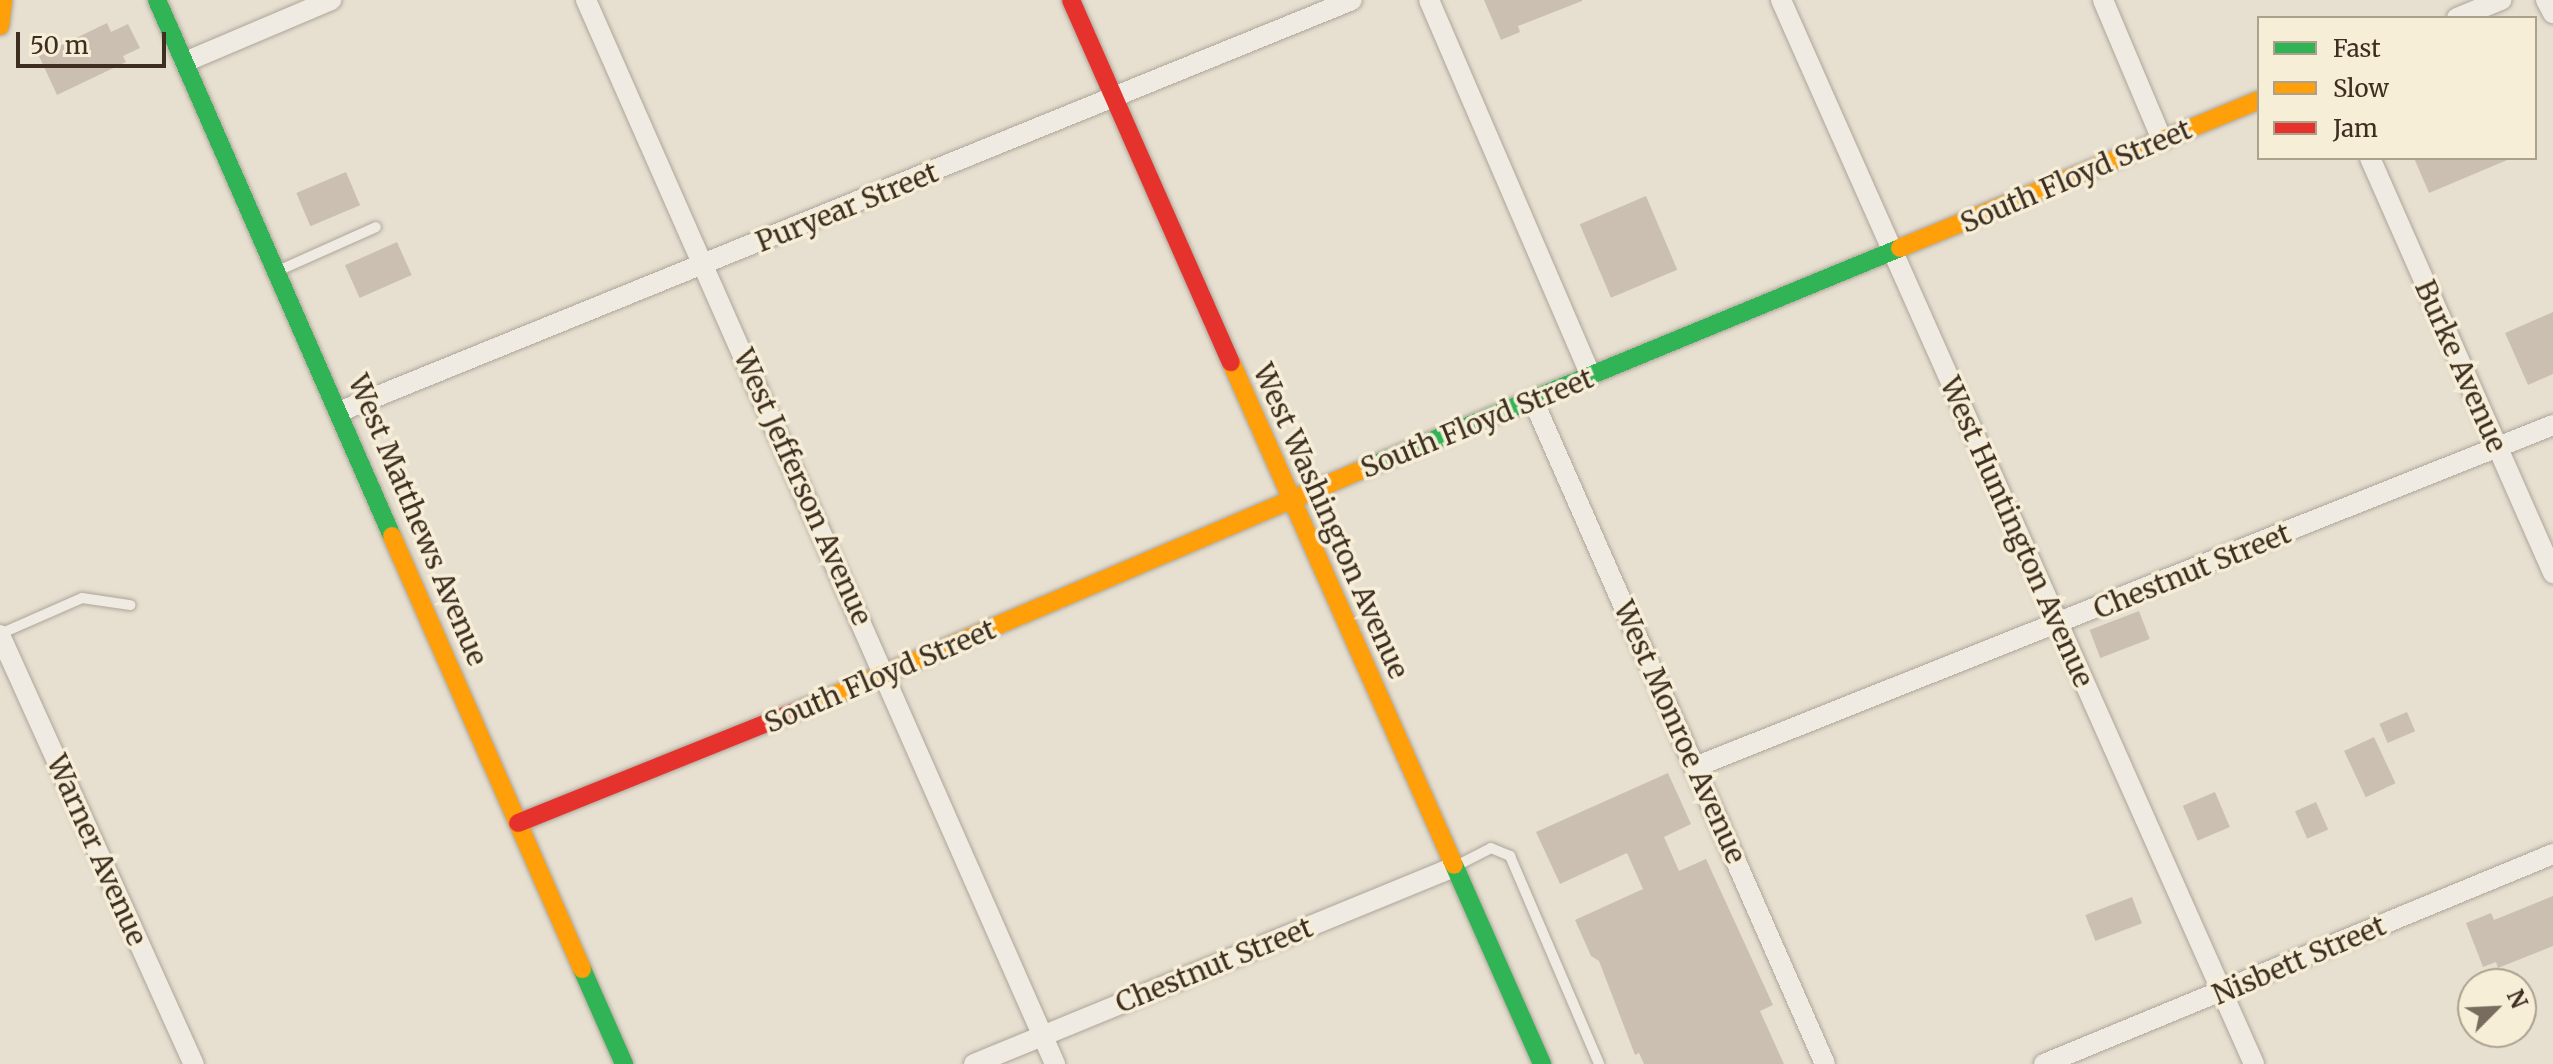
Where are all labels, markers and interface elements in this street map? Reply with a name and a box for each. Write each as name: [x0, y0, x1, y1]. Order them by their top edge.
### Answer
scale bar: [20, 16, 170, 66]
legend: [2257, 16, 2537, 160]
text: 50 m: [30, 30, 89, 61]
text: Fast: [2333, 33, 2381, 64]
text: Slow: [2333, 73, 2389, 104]
street label: South Floyd Street: [1955, 112, 2197, 240]
text: Jam: [2333, 113, 2378, 144]
street label: Puryear Street: [751, 155, 943, 259]
street label: Burke Avenue: [2408, 275, 2514, 457]
street label: West Jefferson Avenue: [727, 344, 879, 630]
street label: West Washington Avenue: [1246, 358, 1416, 684]
street label: South Floyd Street: [1356, 361, 1598, 485]
street label: West Matthews Avenue: [341, 369, 495, 671]
street label: West Huntington Avenue: [1933, 372, 2101, 692]
street label: Chestnut Street: [2089, 516, 2295, 626]
street label: West Monroe Avenue: [1607, 596, 1753, 868]
street label: South Floyd Street: [759, 612, 1001, 740]
street label: Warner Avenue: [40, 750, 154, 950]
street label: Nisbett Street: [2207, 908, 2391, 1012]
street label: Chestnut Street: [1111, 910, 1317, 1020]
north arrow: [2457, 968, 2537, 1048]
text: N: [2501, 985, 2533, 1013]

